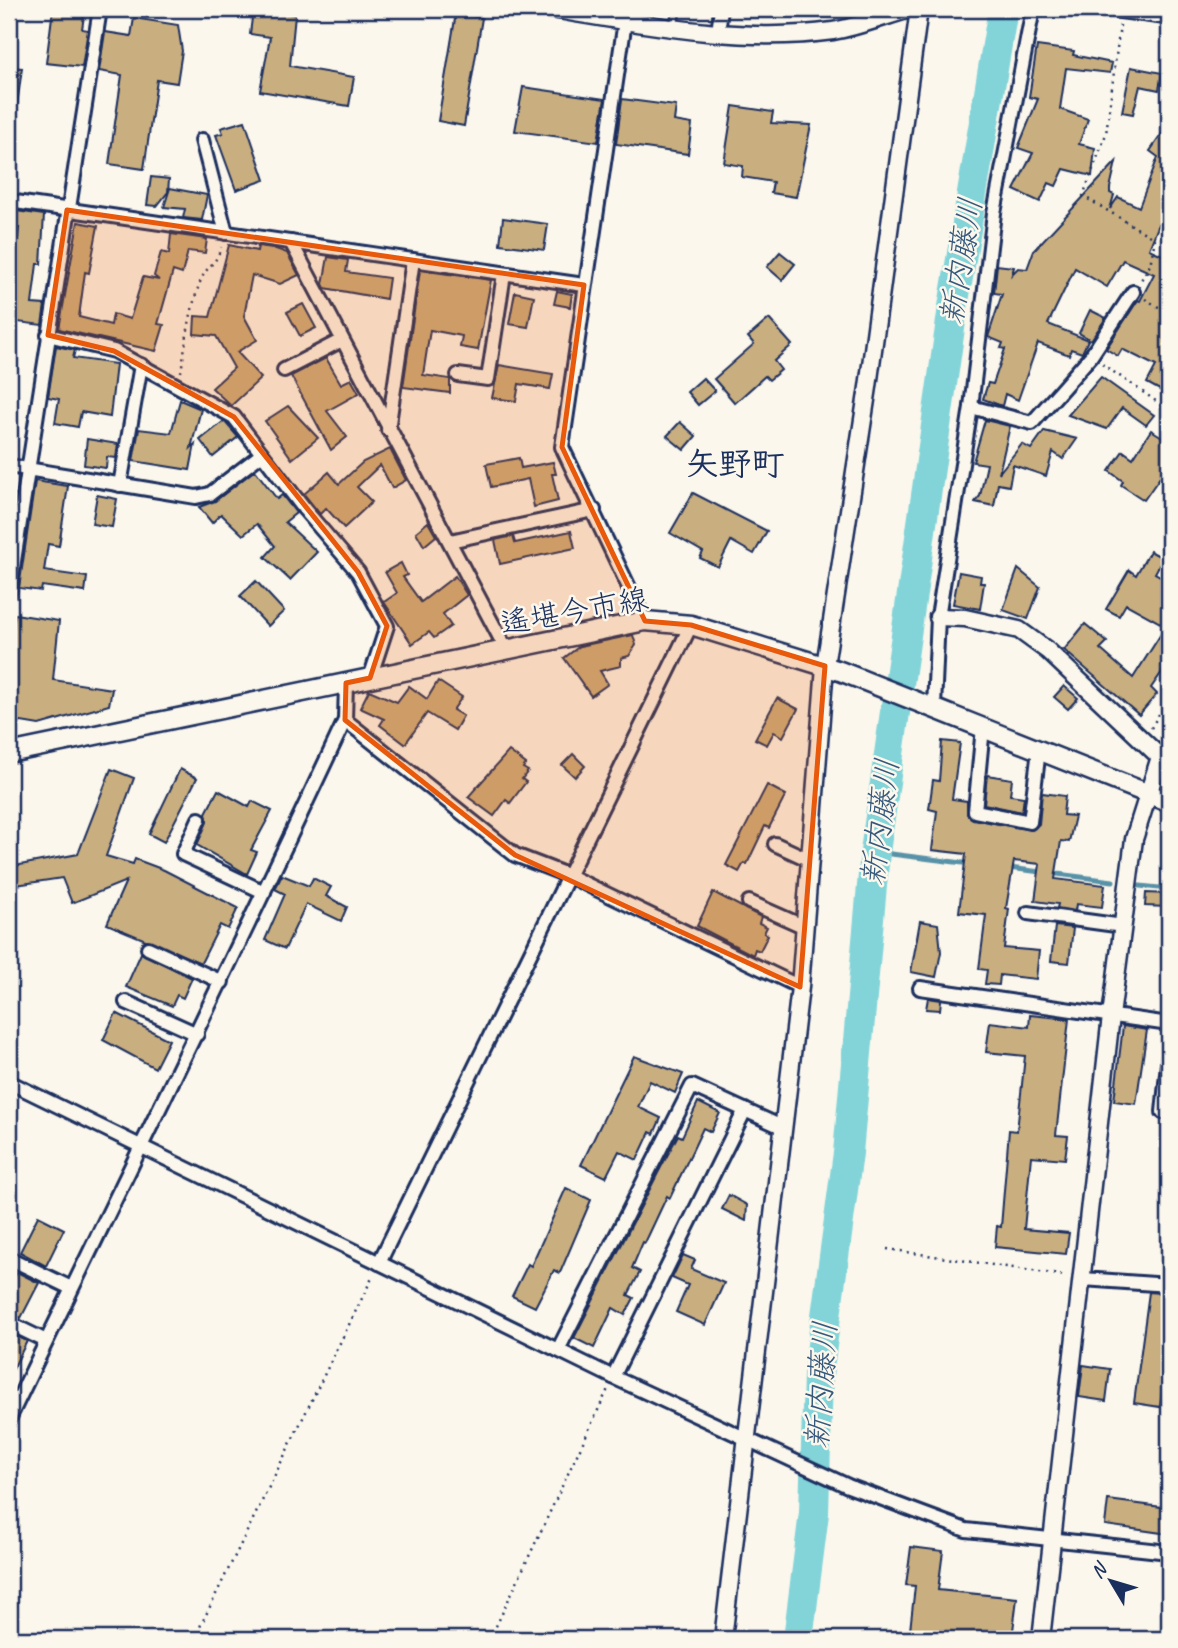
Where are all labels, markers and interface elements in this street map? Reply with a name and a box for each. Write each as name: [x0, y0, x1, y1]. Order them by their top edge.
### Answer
water label: 新内藤川: [931, 195, 991, 327]
district label: 矢野町: [686, 443, 785, 485]
street label: 遙堪今市線: [497, 579, 651, 643]
water label: 新内藤川: [852, 756, 908, 888]
water label: 新内藤川: [796, 1320, 846, 1450]
north arrow: [1076, 1546, 1146, 1616]
text: N: [1085, 1557, 1113, 1583]

